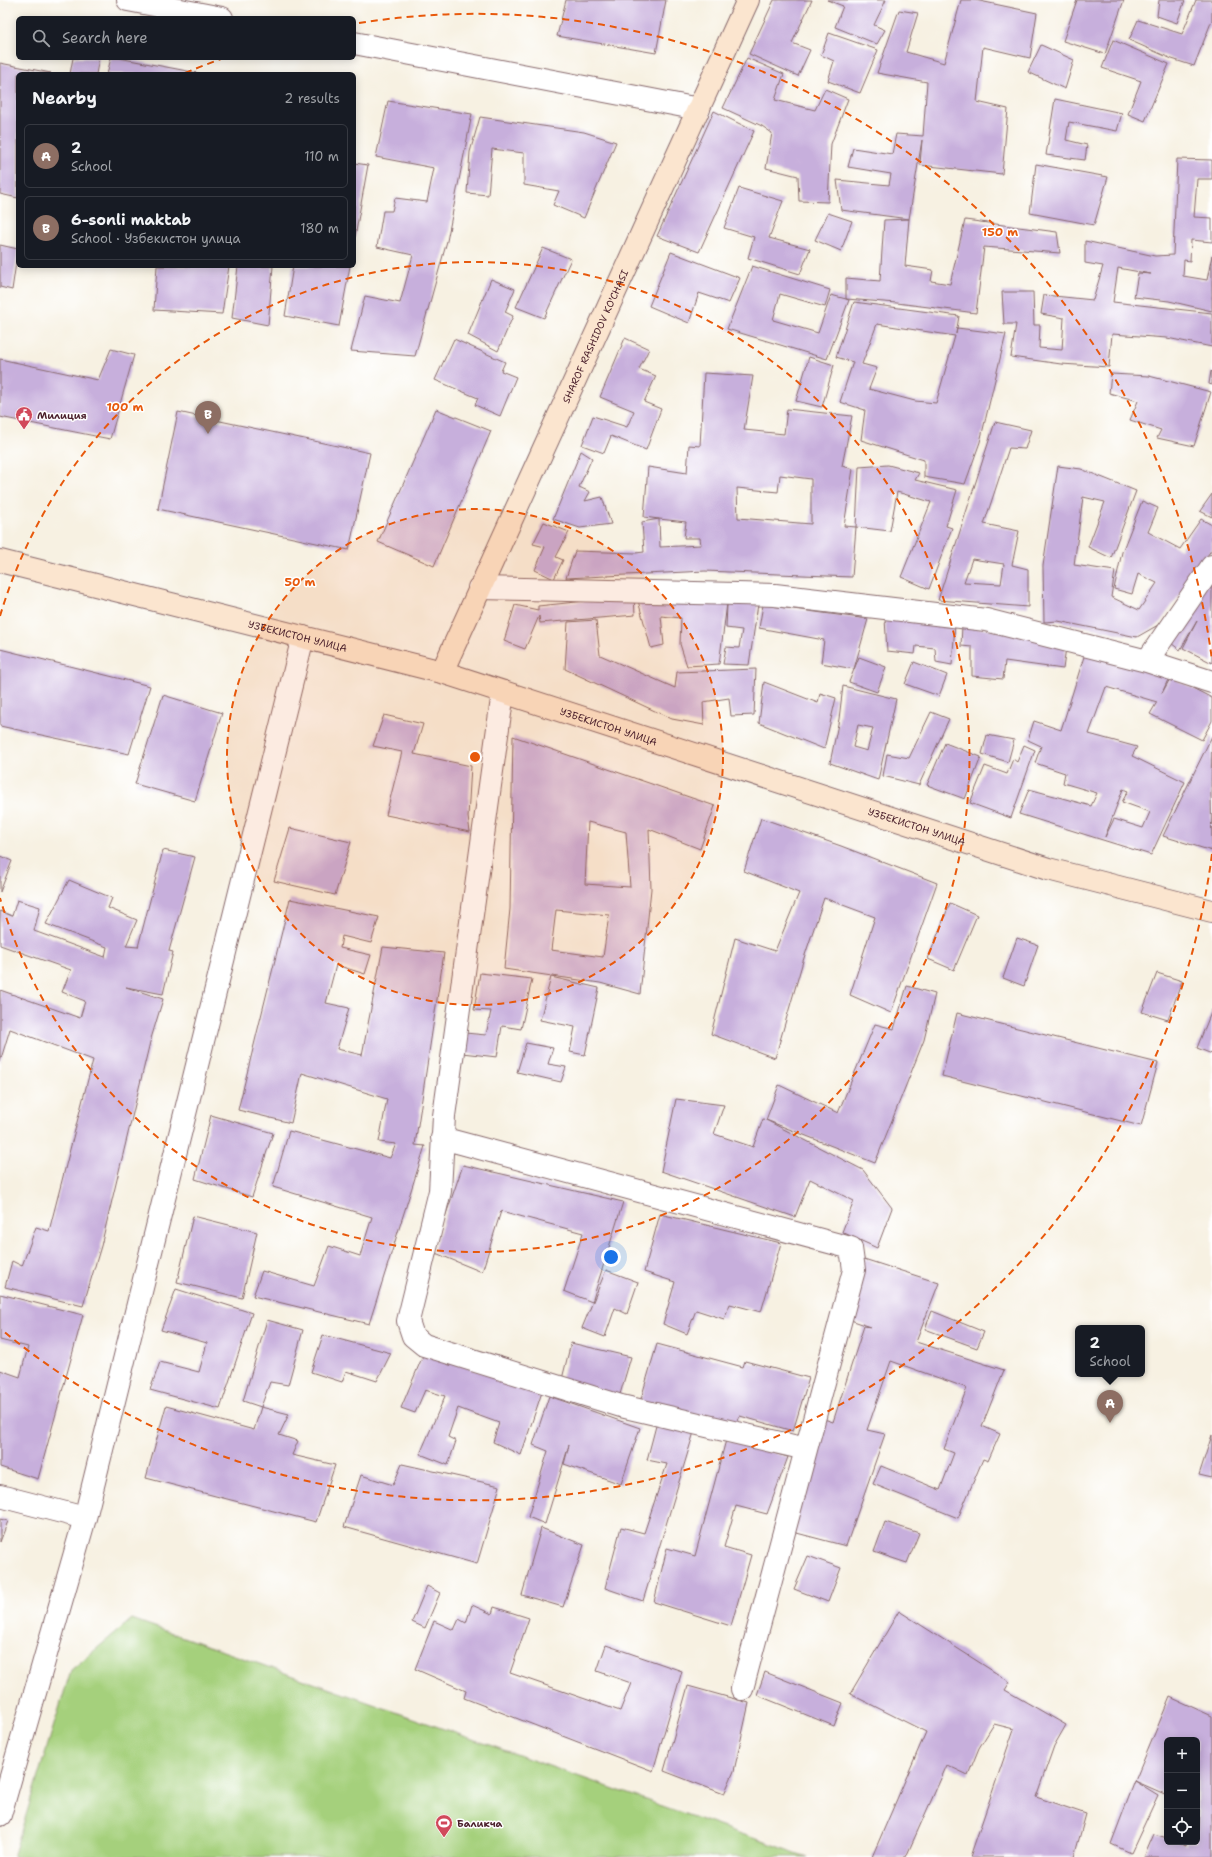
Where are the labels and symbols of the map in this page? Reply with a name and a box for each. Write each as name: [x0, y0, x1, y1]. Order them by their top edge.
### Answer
text: 150 m: [982, 224, 1018, 240]
street label: SHAROF RASHIDOV KO'CHASI: [559, 267, 632, 405]
text: 100 m: [107, 399, 144, 415]
pin: B: [195, 401, 221, 434]
public building icon: Милиция: [14, 405, 34, 430]
place label: Милиция: [37, 409, 87, 422]
text: 50 m: [285, 574, 316, 590]
street label: УЗБЕКИСТОН УЛИЦА: [247, 618, 348, 655]
street label: УЗБЕКИСТОН УЛИЦА: [558, 705, 659, 749]
centre of rings: [468, 750, 482, 764]
street label: УЗБЕКИСТОН УЛИЦА: [866, 805, 967, 849]
your location: [601, 1247, 621, 1267]
pin: A: [1097, 1390, 1123, 1423]
sports icon: Баликча: [434, 1813, 454, 1838]
place label: Баликча: [457, 1817, 503, 1830]

